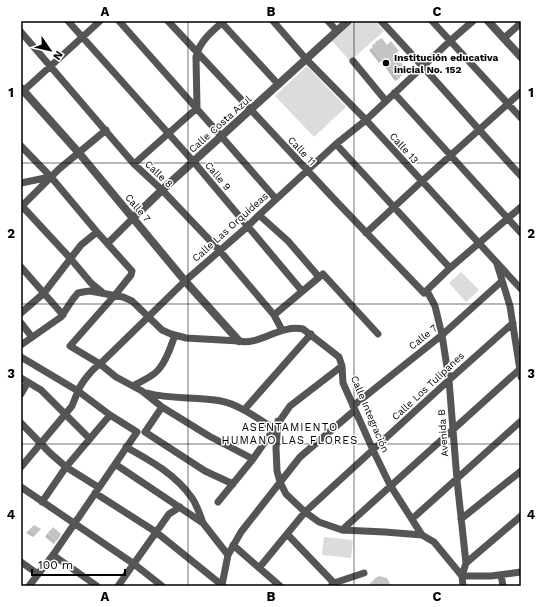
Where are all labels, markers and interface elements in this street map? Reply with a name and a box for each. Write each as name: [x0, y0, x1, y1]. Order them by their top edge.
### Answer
text: A: [101, 4, 110, 19]
text: B: [267, 4, 276, 19]
text: C: [433, 4, 442, 19]
north arrow: [30, 30, 70, 70]
text: N: [50, 48, 66, 62]
place label: Institución educativa inicial No. 152: [394, 52, 498, 75]
marker: Institución educativa inicial No. 152: [381, 58, 391, 68]
text: 1: [8, 85, 14, 100]
text: 1: [528, 85, 534, 100]
street label: Calle Costa Azul: [187, 93, 253, 155]
street label: Calle 13: [387, 130, 421, 166]
street label: Calle 11: [286, 134, 318, 168]
street label: Calle 8: [143, 158, 175, 190]
street label: Calle 9: [203, 159, 233, 193]
street label: Calle Las Orquídeas: [190, 190, 270, 264]
street label: Calle 7: [123, 192, 153, 224]
text: 2: [7, 226, 15, 241]
text: 2: [527, 226, 535, 241]
street label: Calle 7: [407, 322, 440, 352]
street label: Calle Los Tulipanes: [390, 350, 466, 422]
text: 3: [7, 366, 15, 381]
text: 3: [527, 366, 535, 381]
street label: Calle Integración: [349, 374, 391, 454]
street label: Avenida B: [436, 409, 450, 457]
district label: ASENTAMIENTO HUMANO LAS FLORES: [222, 421, 358, 447]
text: 4: [7, 507, 16, 522]
text: 4: [527, 507, 536, 522]
scale bar: [32, 551, 125, 577]
text: 100 m: [38, 558, 73, 572]
text: A: [101, 589, 110, 604]
text: B: [267, 589, 276, 604]
text: C: [433, 589, 442, 604]

